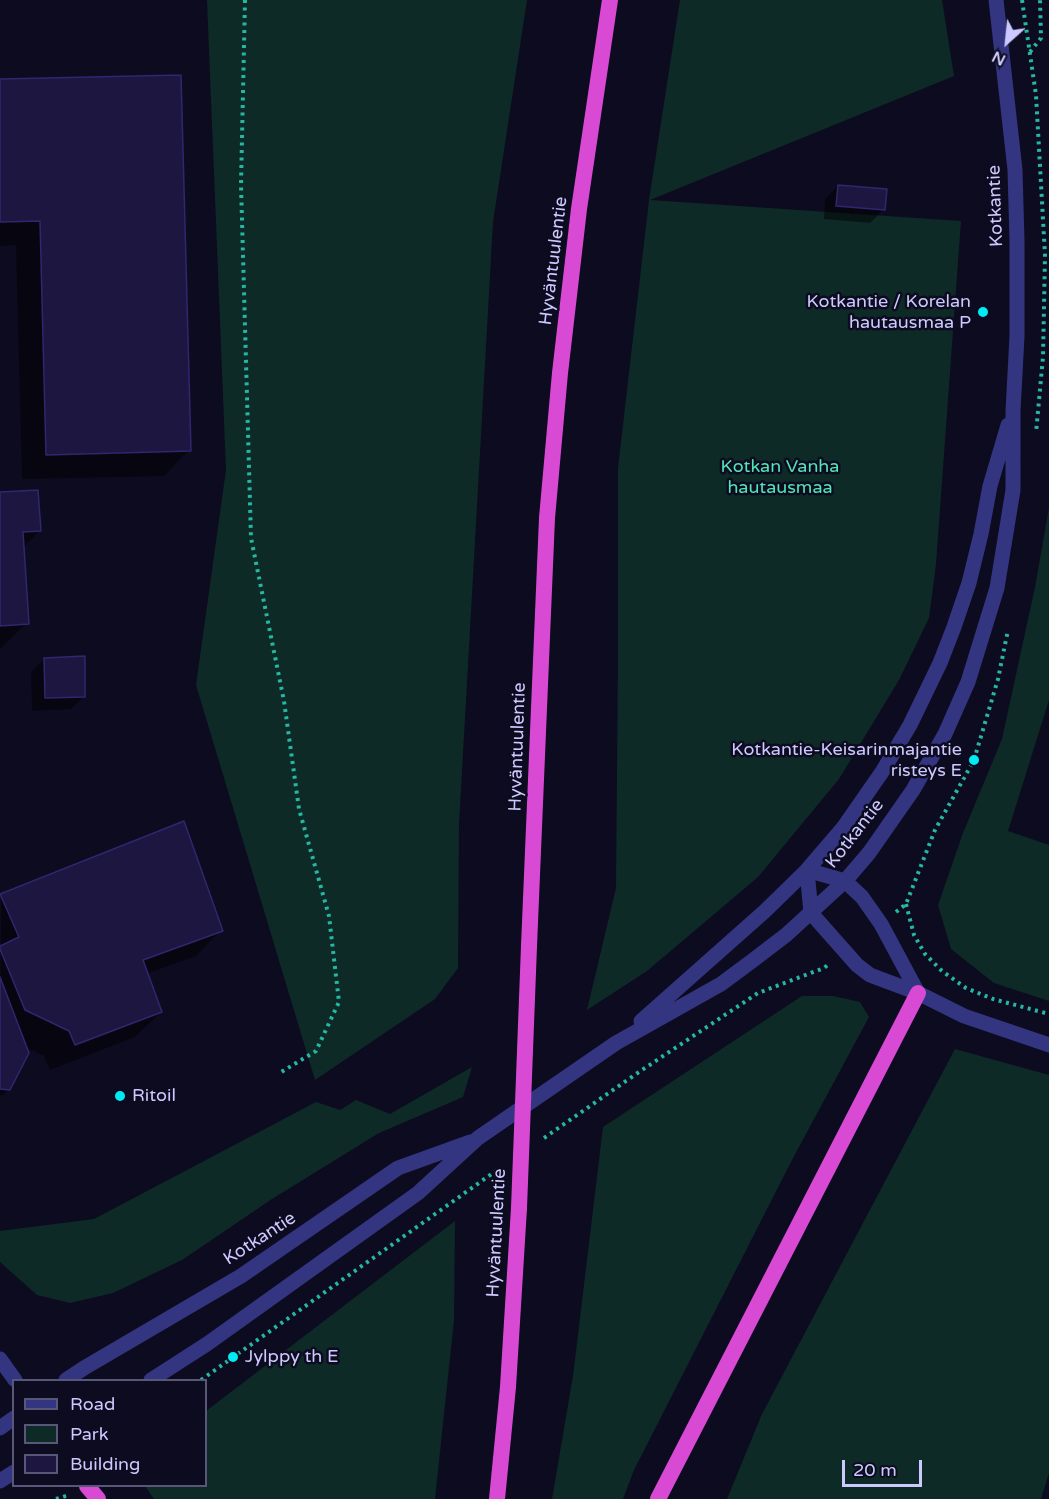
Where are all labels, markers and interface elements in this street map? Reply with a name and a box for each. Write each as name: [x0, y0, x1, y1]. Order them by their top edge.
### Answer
north arrow: [977, 12, 1037, 72]
text: N: [989, 46, 1009, 70]
street label: Kotkantie: [984, 165, 1008, 247]
street label: Hyväntuulentie: [535, 196, 573, 326]
place label: Kotkantie / Korelan hautausmaa P: [806, 291, 971, 334]
marker: Kotkantie / Korelan hautausmaa P: [976, 305, 990, 319]
park label: Kotkan Vanha hautausmaa: [721, 456, 839, 498]
street label: Hyväntuulentie: [505, 682, 531, 812]
place label: Kotkantie-Keisarinmajantie risteys E: [731, 739, 962, 782]
marker: Kotkantie-Keisarinmajantie risteys E: [967, 753, 981, 767]
street label: Kotkantie: [821, 795, 889, 873]
place label: Ritoil: [132, 1085, 176, 1107]
marker: Ritoil: [113, 1089, 127, 1103]
street label: Hyväntuulentie: [483, 1168, 511, 1298]
street label: Kotkantie: [220, 1208, 300, 1270]
place label: Jylppy th E: [245, 1346, 338, 1368]
marker: Jylppy th E: [226, 1350, 240, 1364]
legend: [12, 1379, 207, 1487]
text: Road: [70, 1393, 115, 1415]
text: Park: [70, 1423, 108, 1445]
scale bar: [845, 1448, 924, 1486]
text: Building: [70, 1453, 140, 1475]
text: 20 m: [853, 1459, 897, 1481]

